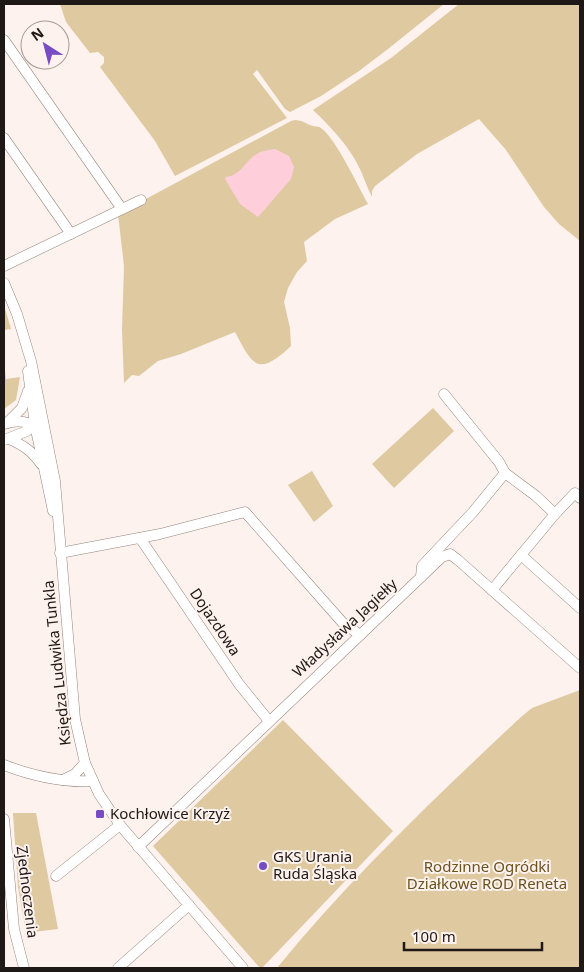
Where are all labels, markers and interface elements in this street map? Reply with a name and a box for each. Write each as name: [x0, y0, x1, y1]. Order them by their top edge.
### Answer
north arrow: [20, 20, 70, 70]
text: N: [27, 23, 47, 45]
street label: Władysława Jagiełły: [288, 573, 401, 681]
street label: Księdza Ludwika Tunkla: [37, 579, 75, 747]
street label: Dojazdowa: [186, 584, 246, 659]
place label: Kochłowice Krzyż: [110, 803, 230, 823]
marker: Kochłowice Krzyż: [94, 808, 106, 820]
street label: Zjednoczenia: [12, 845, 44, 939]
place label: GKS Urania Ruda Śląska: [273, 846, 357, 883]
park label: Rodzinne Ogródki Działkowe ROD Reneta: [407, 856, 567, 893]
marker: GKS Urania Ruda Śląska: [257, 860, 269, 872]
scale bar: [404, 920, 542, 952]
text: 100 m: [412, 926, 456, 946]

